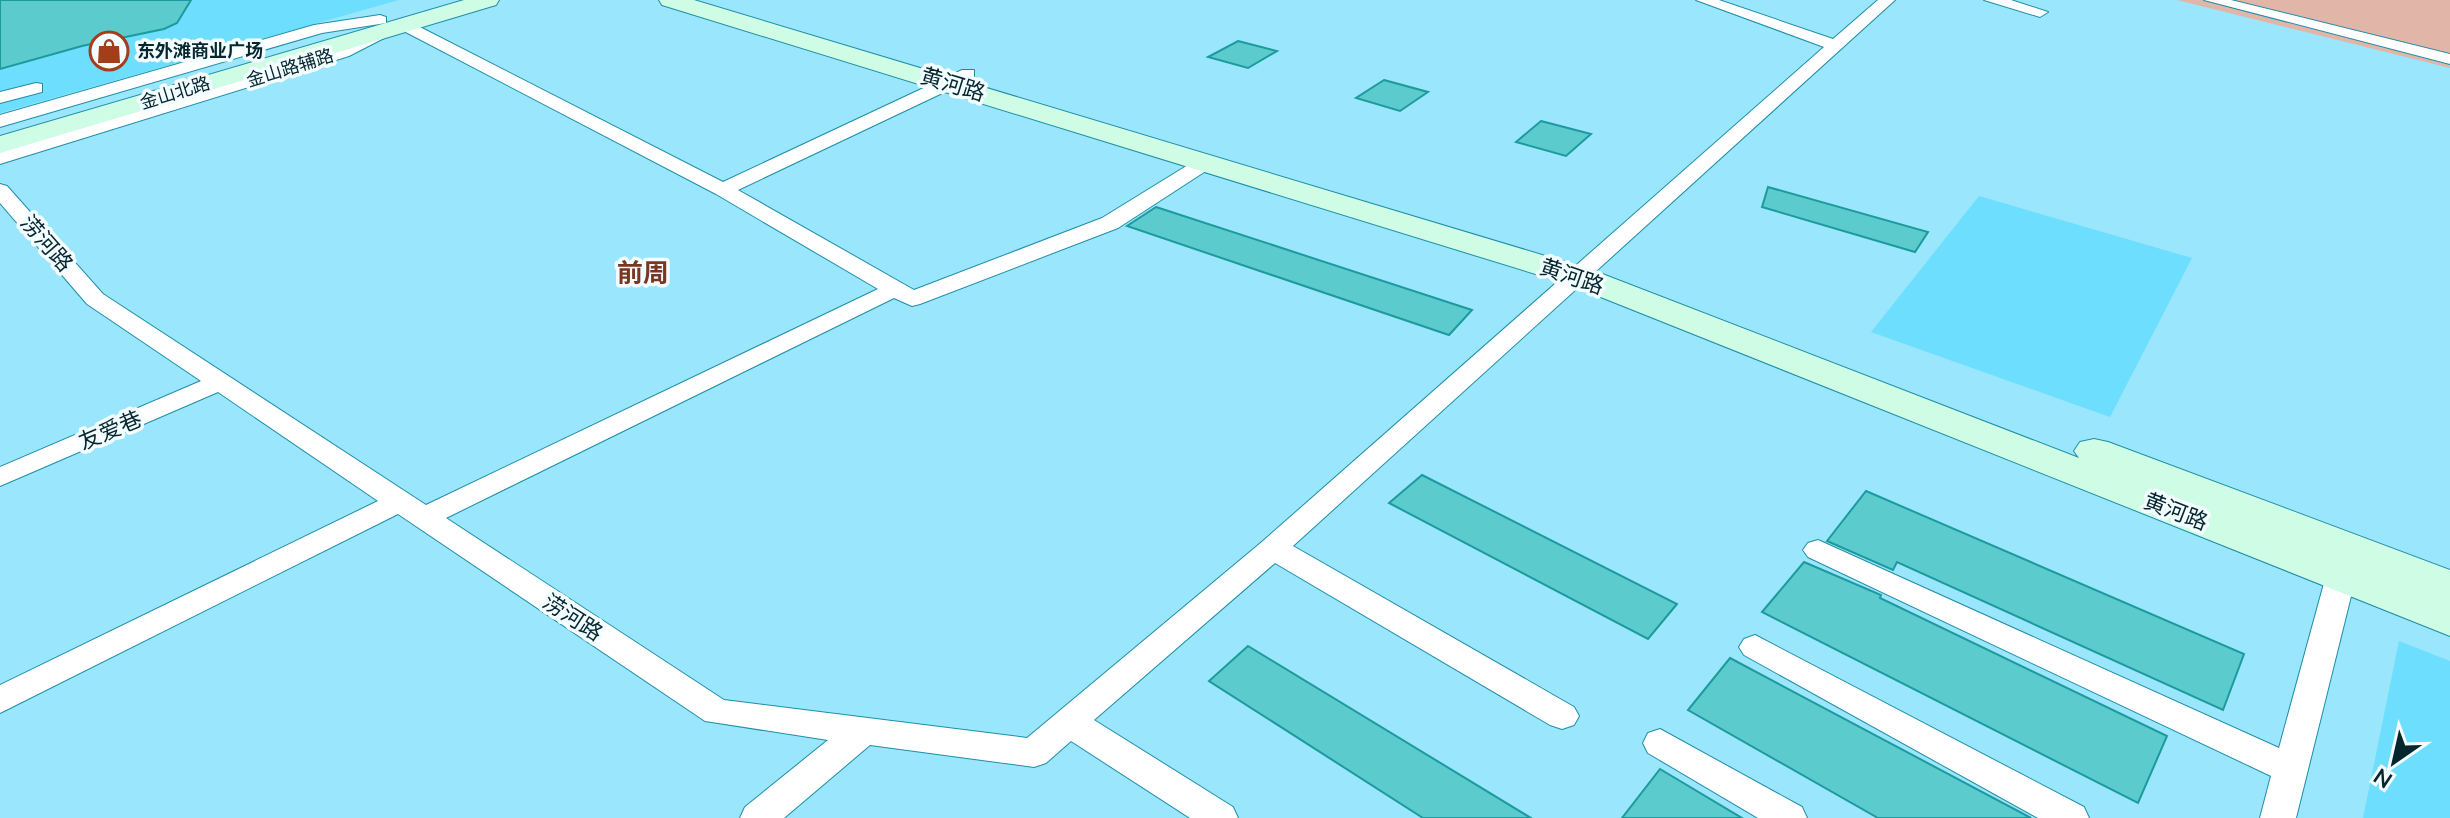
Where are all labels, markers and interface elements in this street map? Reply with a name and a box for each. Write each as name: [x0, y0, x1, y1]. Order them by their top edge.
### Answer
shop icon: 东外滩商业广场: [88, 30, 130, 72]
place label: 东外滩商业广场: [137, 39, 263, 63]
street label: 金山路辅路: [243, 43, 337, 93]
street label: 黄河路: [917, 61, 989, 109]
street label: 金山北路: [137, 71, 213, 115]
street label: 涝河路: [13, 209, 79, 278]
street label: 黄河路: [1536, 252, 1608, 302]
district label: 前周: [617, 256, 669, 291]
street label: 友爱巷: [74, 404, 147, 458]
street label: 黄河路: [2139, 486, 2212, 538]
street label: 涝河路: [537, 587, 608, 648]
north arrow: [2354, 722, 2434, 802]
text: N: [2368, 761, 2399, 795]

